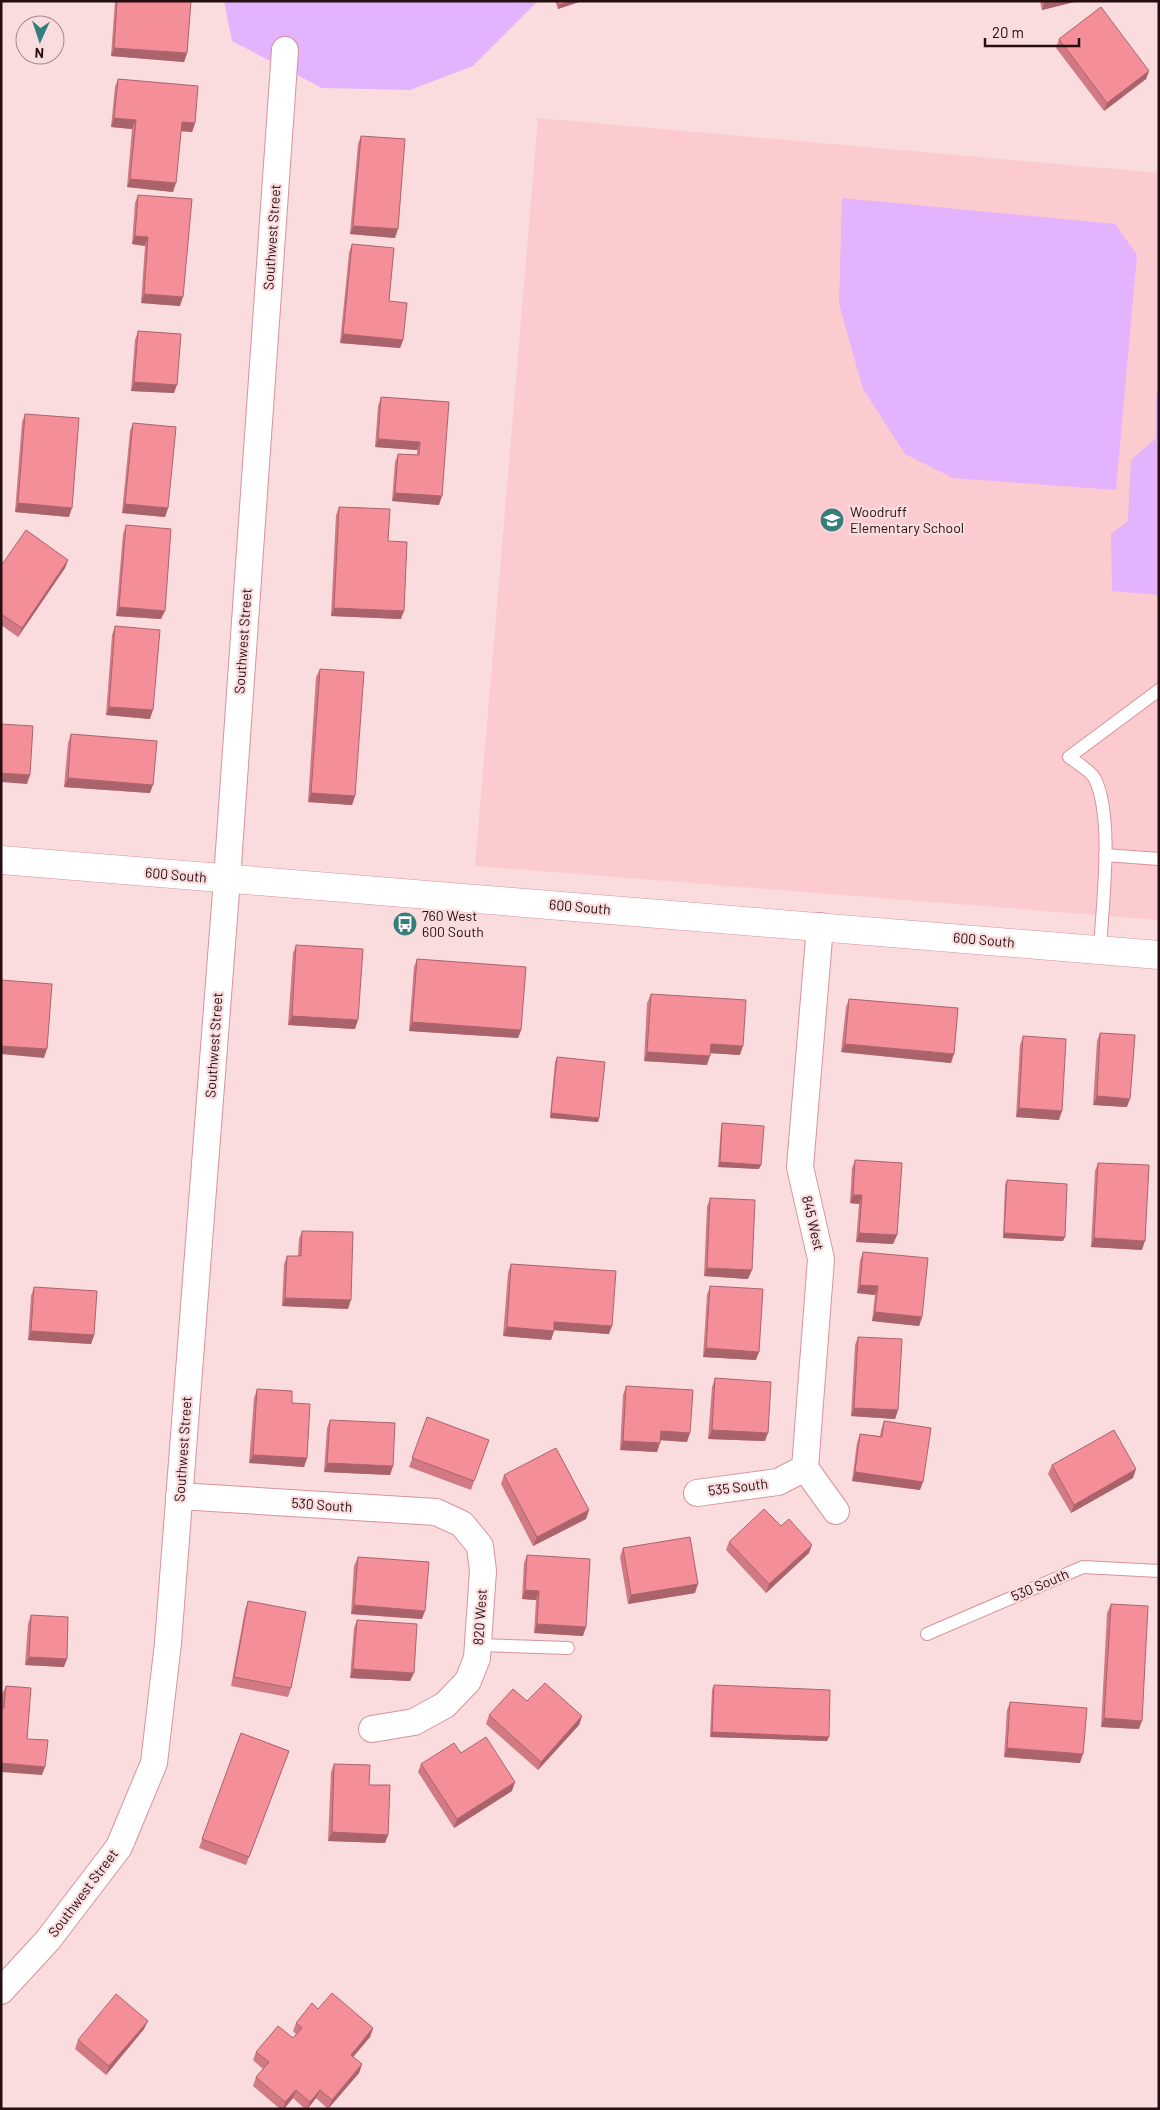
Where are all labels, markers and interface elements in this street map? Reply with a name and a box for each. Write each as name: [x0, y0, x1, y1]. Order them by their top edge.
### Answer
north arrow: [15, 15, 65, 65]
scale bar: [985, 15, 1079, 47]
text: 20 m: [992, 23, 1024, 41]
text: N: [34, 45, 44, 62]
street label: Southwest Street: [259, 184, 284, 290]
place label: Woodruff Elementary School: [850, 503, 964, 536]
school or university icon: Woodruff Elementary School: [819, 507, 845, 533]
street label: Southwest Street: [230, 588, 255, 694]
street label: 600 South: [145, 863, 208, 886]
street label: 600 South: [549, 895, 612, 918]
place label: 760 West 600 South: [422, 907, 484, 940]
bus stop icon: 760 West 600 South: [392, 911, 418, 937]
street label: 600 South: [953, 928, 1016, 951]
street label: Southwest Street: [201, 992, 226, 1098]
street label: 845 West: [799, 1194, 828, 1252]
street label: Southwest Street: [170, 1396, 195, 1502]
street label: 535 South: [707, 1474, 769, 1499]
street label: 530 South: [291, 1494, 353, 1515]
street label: 530 South: [1008, 1565, 1071, 1604]
street label: 820 West: [469, 1588, 490, 1646]
street label: Southwest Street: [44, 1845, 121, 1940]

